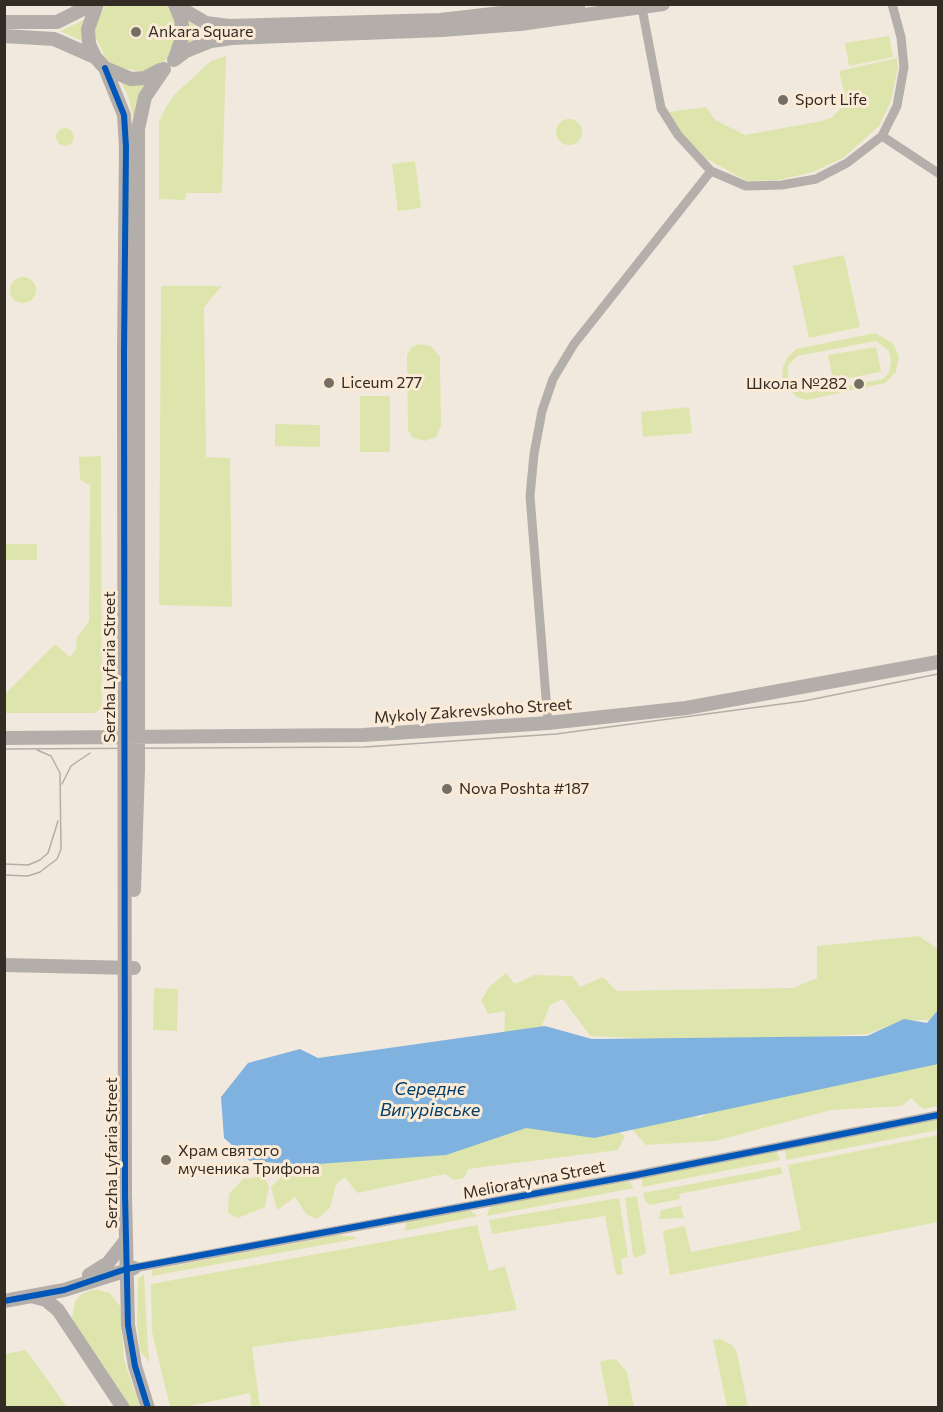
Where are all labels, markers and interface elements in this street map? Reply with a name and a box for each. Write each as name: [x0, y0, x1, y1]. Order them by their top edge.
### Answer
place label: Ankara Square: [148, 22, 254, 42]
marker: Ankara Square: [129, 25, 143, 39]
place label: Sport Life: [795, 90, 867, 110]
marker: Sport Life: [776, 93, 790, 107]
place label: Liceum 277: [341, 373, 422, 393]
place label: Школа №282: [746, 374, 847, 394]
marker: Liceum 277: [322, 376, 336, 390]
marker: Школа №282: [852, 377, 866, 391]
street label: Serzha Lyfaria Street: [100, 591, 120, 743]
street label: Mykoly Zakrevskoho Street: [373, 694, 573, 728]
place label: Nova Poshta #187: [459, 779, 589, 799]
marker: Nova Poshta #187: [440, 782, 454, 796]
street label: Serzha Lyfaria Street: [102, 1077, 122, 1229]
water label: Середнє Вигурівське: [380, 1078, 480, 1120]
place label: Храм святого мученика Трифона: [178, 1141, 320, 1179]
marker: Храм святого мученика Трифона: [159, 1153, 173, 1167]
street label: Melioratyvna Street: [461, 1157, 607, 1203]

